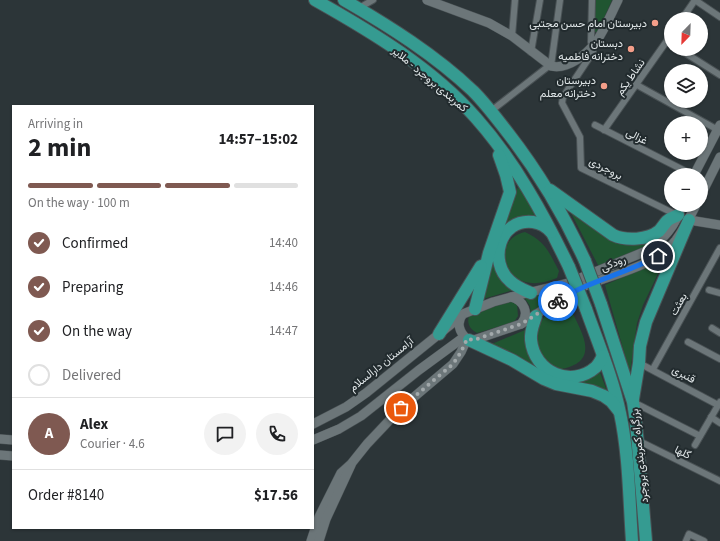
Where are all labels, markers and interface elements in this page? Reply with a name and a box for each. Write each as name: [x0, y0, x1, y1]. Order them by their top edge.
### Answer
north arrow: [664, 12, 708, 56]
map controls: [664, 12, 708, 212]
place label: دبیرستان امام حسن مجتبی: [529, 16, 647, 31]
marker: دبیرستان امام حسن مجتبی: [650, 18, 660, 28]
place label: دبستان دخترانه فاطمیه: [558, 36, 623, 64]
street label: کمربندی بروجرد - ملایر: [388, 43, 471, 116]
marker: دبستان دخترانه فاطمیه: [626, 44, 636, 54]
street label: نشاط یکم: [612, 56, 649, 99]
button: layers: [664, 64, 708, 108]
place label: دبیرستان دخترانه معلم: [540, 73, 596, 101]
marker: دبیرستان دخترانه معلم: [599, 81, 609, 91]
text: Arriving in: [28, 115, 83, 133]
button: +: [664, 116, 708, 160]
street label: غزالی: [624, 125, 650, 148]
text: 2 min: [28, 129, 91, 166]
text: 14:57–15:02: [218, 129, 298, 150]
street label: بروجردی: [586, 154, 625, 183]
button: −: [664, 168, 708, 212]
text: On the way · 100 m: [28, 194, 130, 212]
icon: check: [28, 232, 50, 254]
text: Confirmed: [62, 233, 128, 254]
text: 14:40: [269, 234, 298, 252]
pin: [641, 239, 675, 273]
icon: home: [647, 245, 669, 267]
street label: رودکی: [598, 252, 628, 275]
icon: check: [28, 276, 50, 298]
text: Preparing: [62, 277, 123, 298]
text: 14:46: [269, 278, 298, 296]
courier: [538, 281, 578, 321]
icon: bike: [547, 290, 569, 312]
street label: بعثت: [666, 290, 691, 318]
icon: check: [28, 320, 50, 342]
text: On the way: [62, 321, 132, 342]
text: 14:47: [269, 322, 298, 340]
street label: آرامستان دارالسلام: [346, 333, 418, 395]
street label: قنبری: [669, 362, 698, 387]
text: Delivered: [62, 365, 121, 386]
pin: [384, 391, 418, 425]
icon: bag: [390, 397, 412, 419]
street label: بزرگراه کمربندی بروجرد: [627, 408, 652, 504]
button: chat: [204, 413, 246, 455]
button: phone: [256, 413, 298, 455]
text: Alex: [80, 414, 108, 435]
text: A: [45, 423, 53, 444]
text: Courier · 4.6: [80, 435, 145, 453]
street label: گلها: [672, 442, 694, 463]
text: Order #8140: [28, 485, 104, 506]
text: $17.56: [254, 485, 298, 506]

